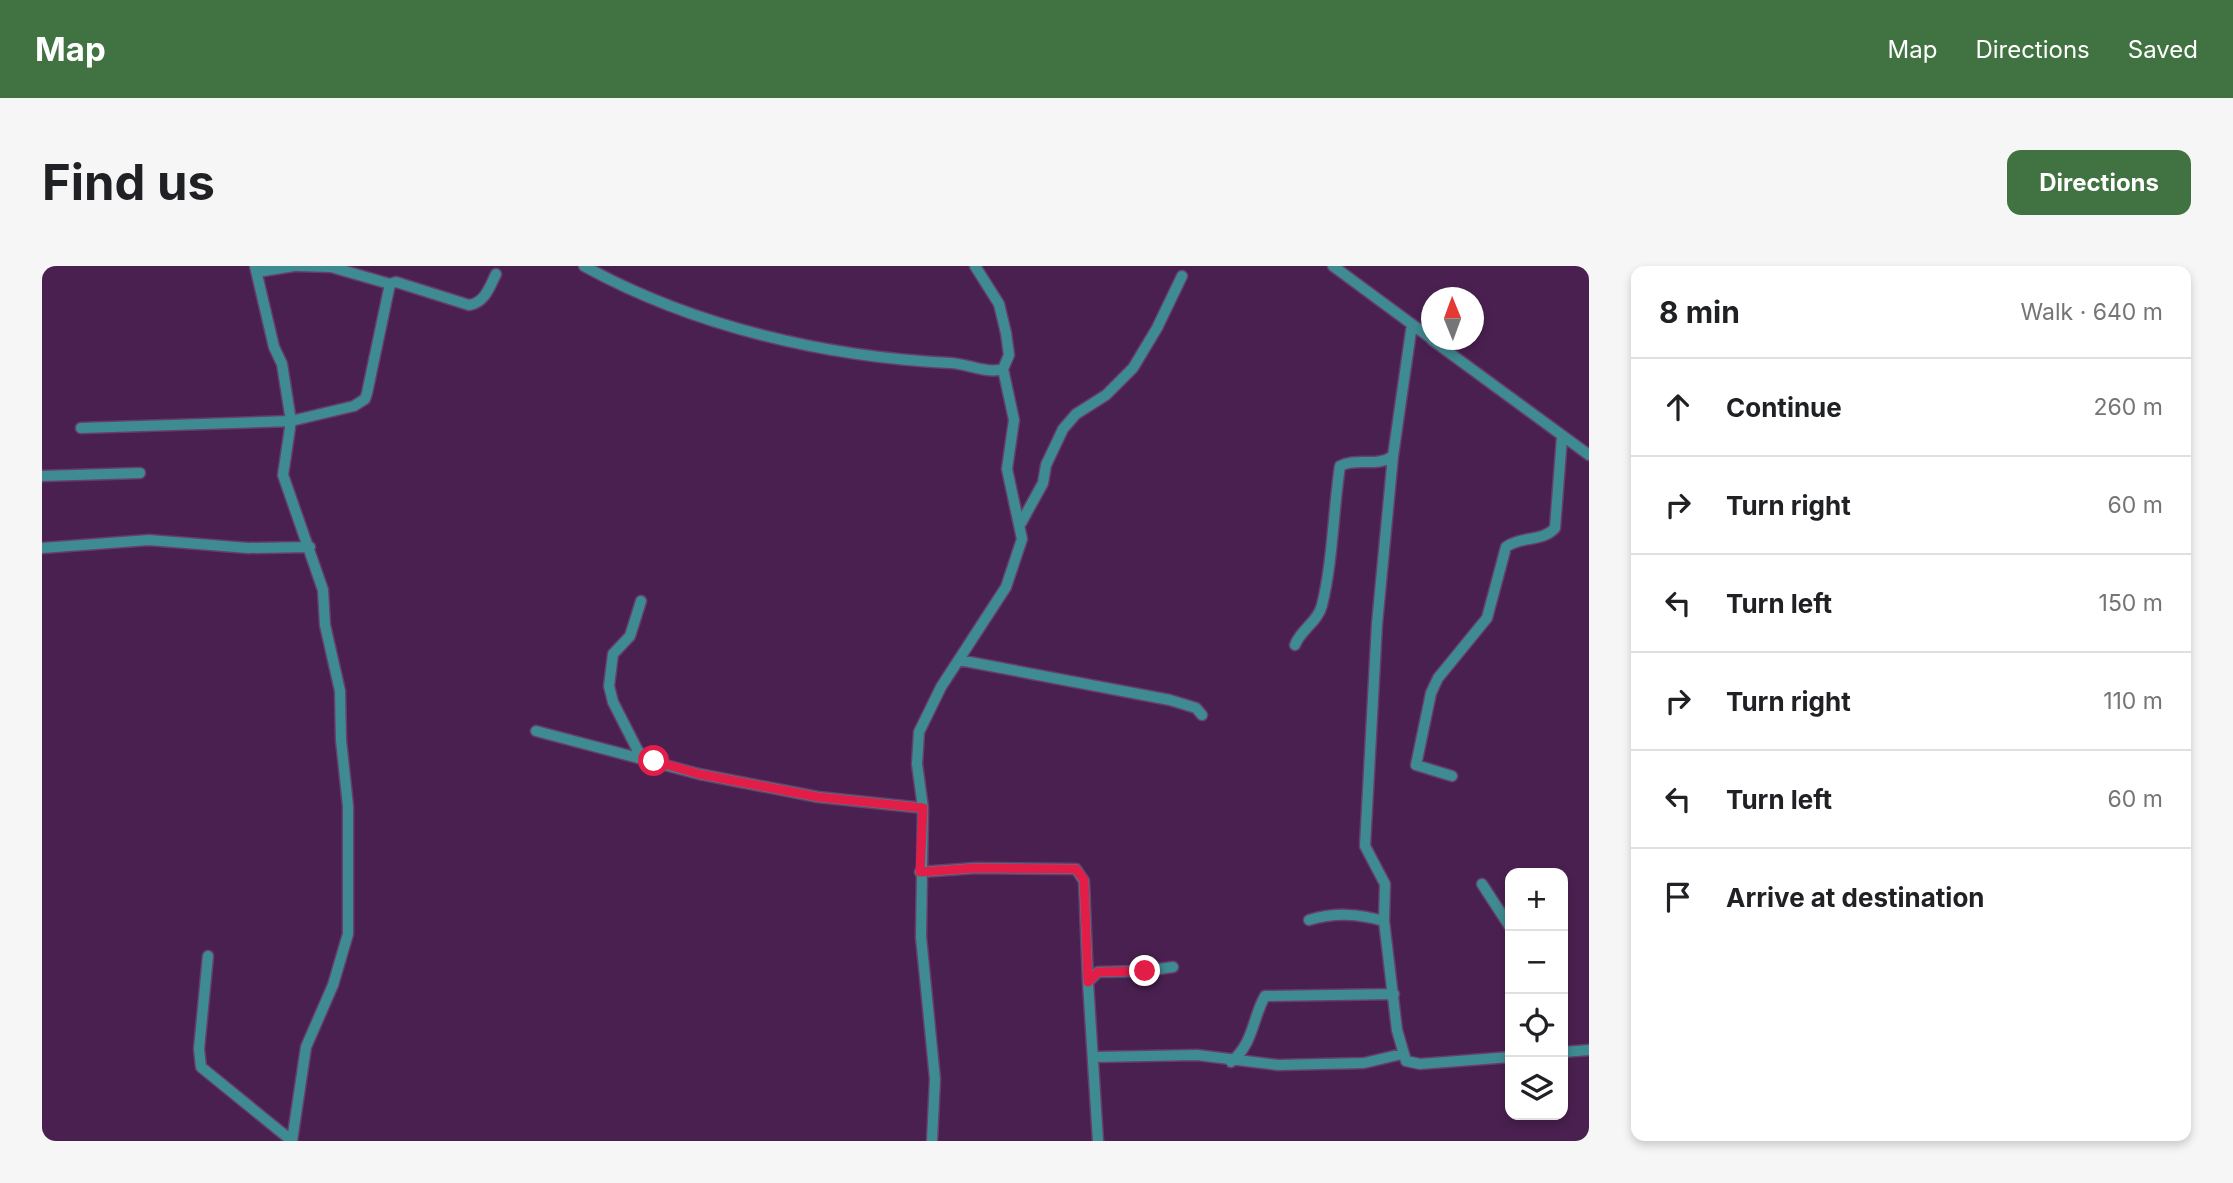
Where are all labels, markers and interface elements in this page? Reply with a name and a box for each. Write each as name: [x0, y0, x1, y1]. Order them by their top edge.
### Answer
text: Map: [35, 29, 106, 69]
text: Map: [1888, 35, 1937, 64]
text: Directions: [1975, 35, 2090, 64]
text: Saved: [2128, 35, 2198, 64]
button: Directions: [2007, 150, 2191, 215]
text: Find us: [42, 153, 215, 212]
north arrow: [1421, 287, 1484, 350]
text: 8 min: [1659, 294, 1740, 330]
text: Walk · 640 m: [2021, 298, 2163, 326]
icon: ahead: [1659, 388, 1697, 426]
text: Continue: [1726, 392, 1842, 423]
text: 260 m: [2094, 393, 2163, 421]
icon: right: [1659, 486, 1697, 524]
text: Turn right: [1726, 490, 1851, 521]
text: 60 m: [2108, 491, 2163, 519]
icon: left: [1659, 584, 1697, 622]
text: Turn left: [1726, 588, 1832, 619]
text: 150 m: [2099, 589, 2163, 617]
icon: right: [1659, 682, 1697, 720]
text: Turn right: [1726, 686, 1851, 717]
text: 110 m: [2103, 687, 2163, 715]
route start: [638, 745, 669, 776]
icon: left: [1659, 780, 1697, 818]
text: Turn left: [1726, 784, 1832, 815]
text: 60 m: [2108, 785, 2163, 813]
map controls: [1505, 868, 1568, 1120]
button: +: [1505, 868, 1568, 931]
icon: arrive: [1659, 878, 1697, 916]
text: Arrive at destination: [1726, 882, 1985, 913]
button: −: [1505, 931, 1568, 994]
route end: [1129, 955, 1160, 986]
button: locate: [1505, 994, 1568, 1057]
button: layers: [1505, 1057, 1568, 1120]

